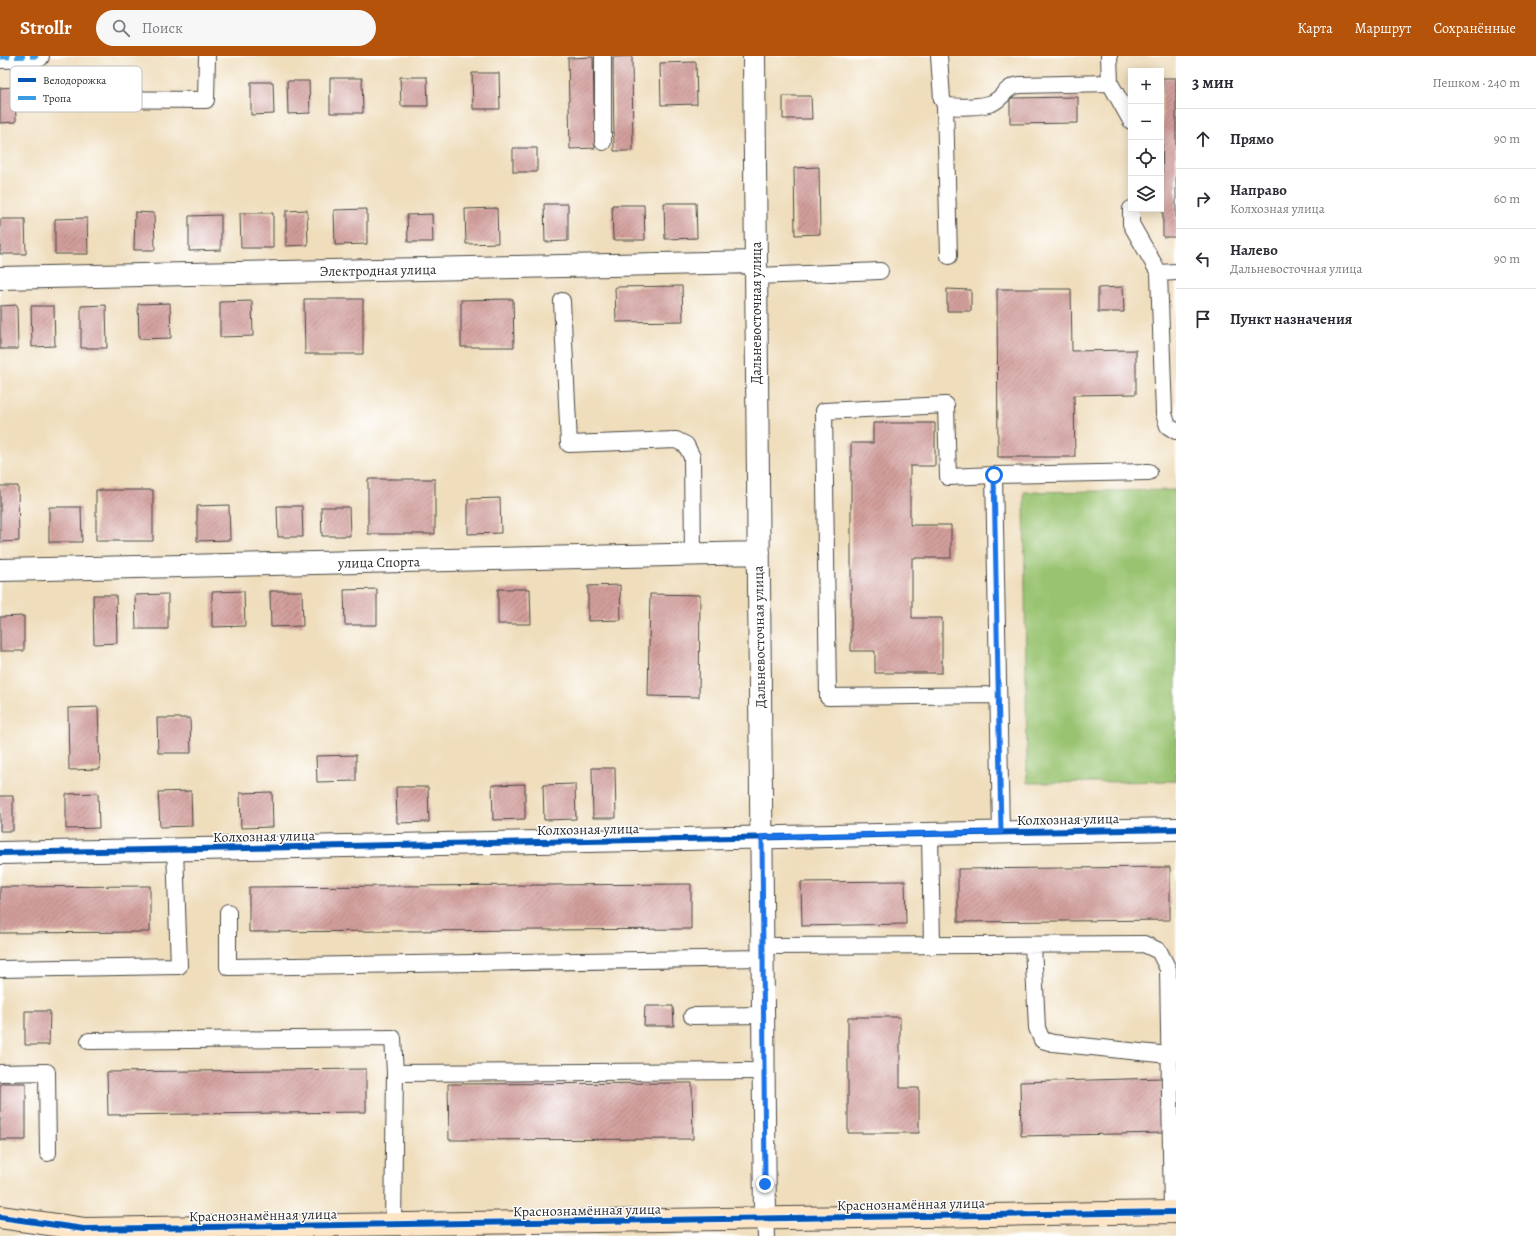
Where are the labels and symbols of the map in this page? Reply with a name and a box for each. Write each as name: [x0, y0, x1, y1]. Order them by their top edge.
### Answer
legend: [10, 66, 142, 112]
text: Велодорожка: [43, 73, 107, 88]
text: Тропа: [43, 91, 72, 106]
street label: Дальневосточная улица: [747, 241, 766, 384]
street label: Электродная улица: [320, 260, 437, 281]
route start: [985, 466, 1003, 484]
street label: улица Спорта: [337, 552, 421, 573]
street label: Дальневосточная улица: [749, 565, 770, 708]
street label: Колхозная улица: [1017, 809, 1120, 830]
street label: Колхозная улица: [537, 819, 640, 840]
street label: Колхозная улица: [213, 826, 316, 847]
route end: [756, 1175, 774, 1193]
street label: Краснознамённая улица: [837, 1194, 986, 1215]
street label: Краснознамённая улица: [513, 1200, 662, 1221]
street label: Краснознамённая улица: [189, 1205, 338, 1226]

